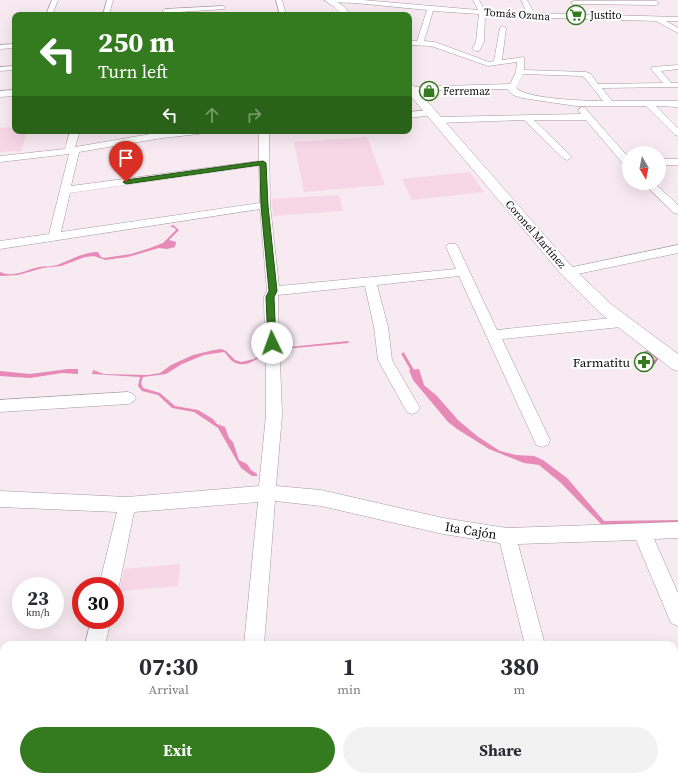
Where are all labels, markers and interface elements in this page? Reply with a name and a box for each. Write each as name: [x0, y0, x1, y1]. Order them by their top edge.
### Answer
supermarket icon: Justito: [565, 4, 587, 26]
street label: Tomás Ozuna: [483, 5, 551, 24]
place label: Justito: [589, 8, 621, 23]
text: 250 m: [98, 23, 175, 61]
icon: left: [32, 28, 84, 80]
text: Turn left: [98, 59, 168, 84]
shop icon: Ferremaz: [418, 80, 440, 102]
place label: Ferremaz: [443, 84, 490, 99]
icon: left: [159, 104, 181, 126]
icon: ahead: [201, 104, 223, 126]
icon: right: [243, 104, 265, 126]
pin: [109, 141, 143, 182]
north arrow: [622, 146, 666, 190]
map controls: [622, 146, 666, 190]
icon: arrive: [115, 147, 137, 169]
street label: Coronel Martínez: [502, 197, 569, 272]
position arrow: [251, 322, 293, 364]
pharmacy icon: Farmatitu: [633, 351, 655, 373]
place label: Farmatitu: [573, 354, 630, 371]
street label: Ita Cajón: [444, 518, 498, 543]
speed limit sign: 30: [72, 577, 124, 629]
text: 23: [27, 584, 49, 612]
text: km/h: [26, 606, 50, 619]
text: 07:30: [139, 650, 198, 683]
text: 1: [343, 650, 356, 683]
text: 380: [500, 650, 539, 683]
text: Arrival: [149, 681, 189, 698]
text: min: [337, 681, 361, 698]
text: m: [514, 681, 525, 698]
button: Exit: [20, 727, 335, 773]
button: Share: [343, 727, 658, 773]

